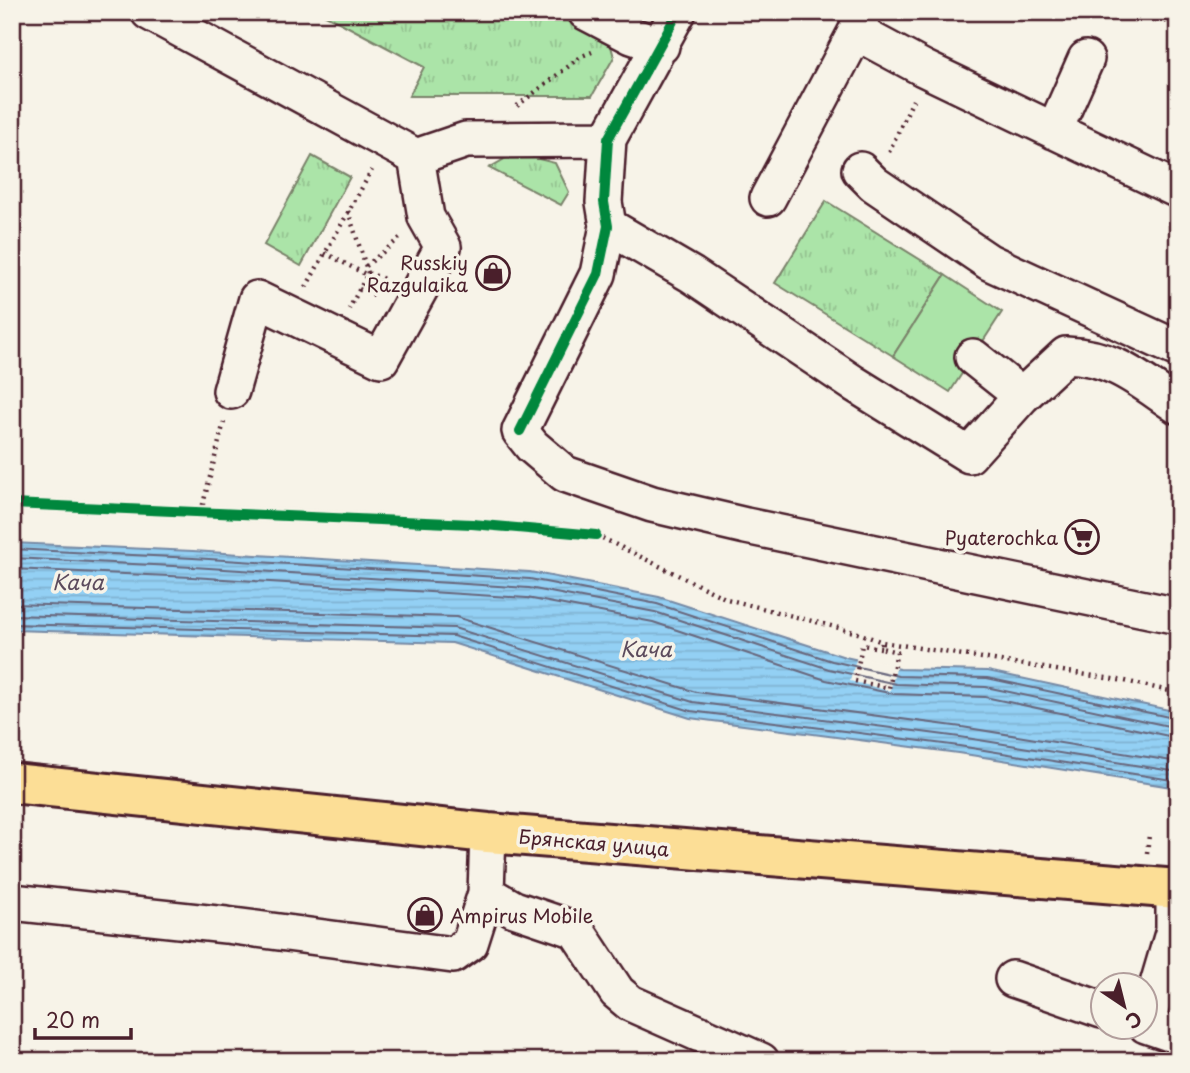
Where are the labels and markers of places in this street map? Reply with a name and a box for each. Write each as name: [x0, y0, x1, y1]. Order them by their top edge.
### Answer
place label: Russkiy Razgulaika: [367, 248, 468, 298]
shop icon: Russkiy Razgulaika: [474, 254, 512, 292]
supermarket icon: Pyaterochka: [1063, 518, 1101, 556]
place label: Pyaterochka: [945, 523, 1058, 551]
shop icon: Ampirus Mobile: [406, 896, 444, 934]
place label: Ampirus Mobile: [450, 901, 593, 929]

